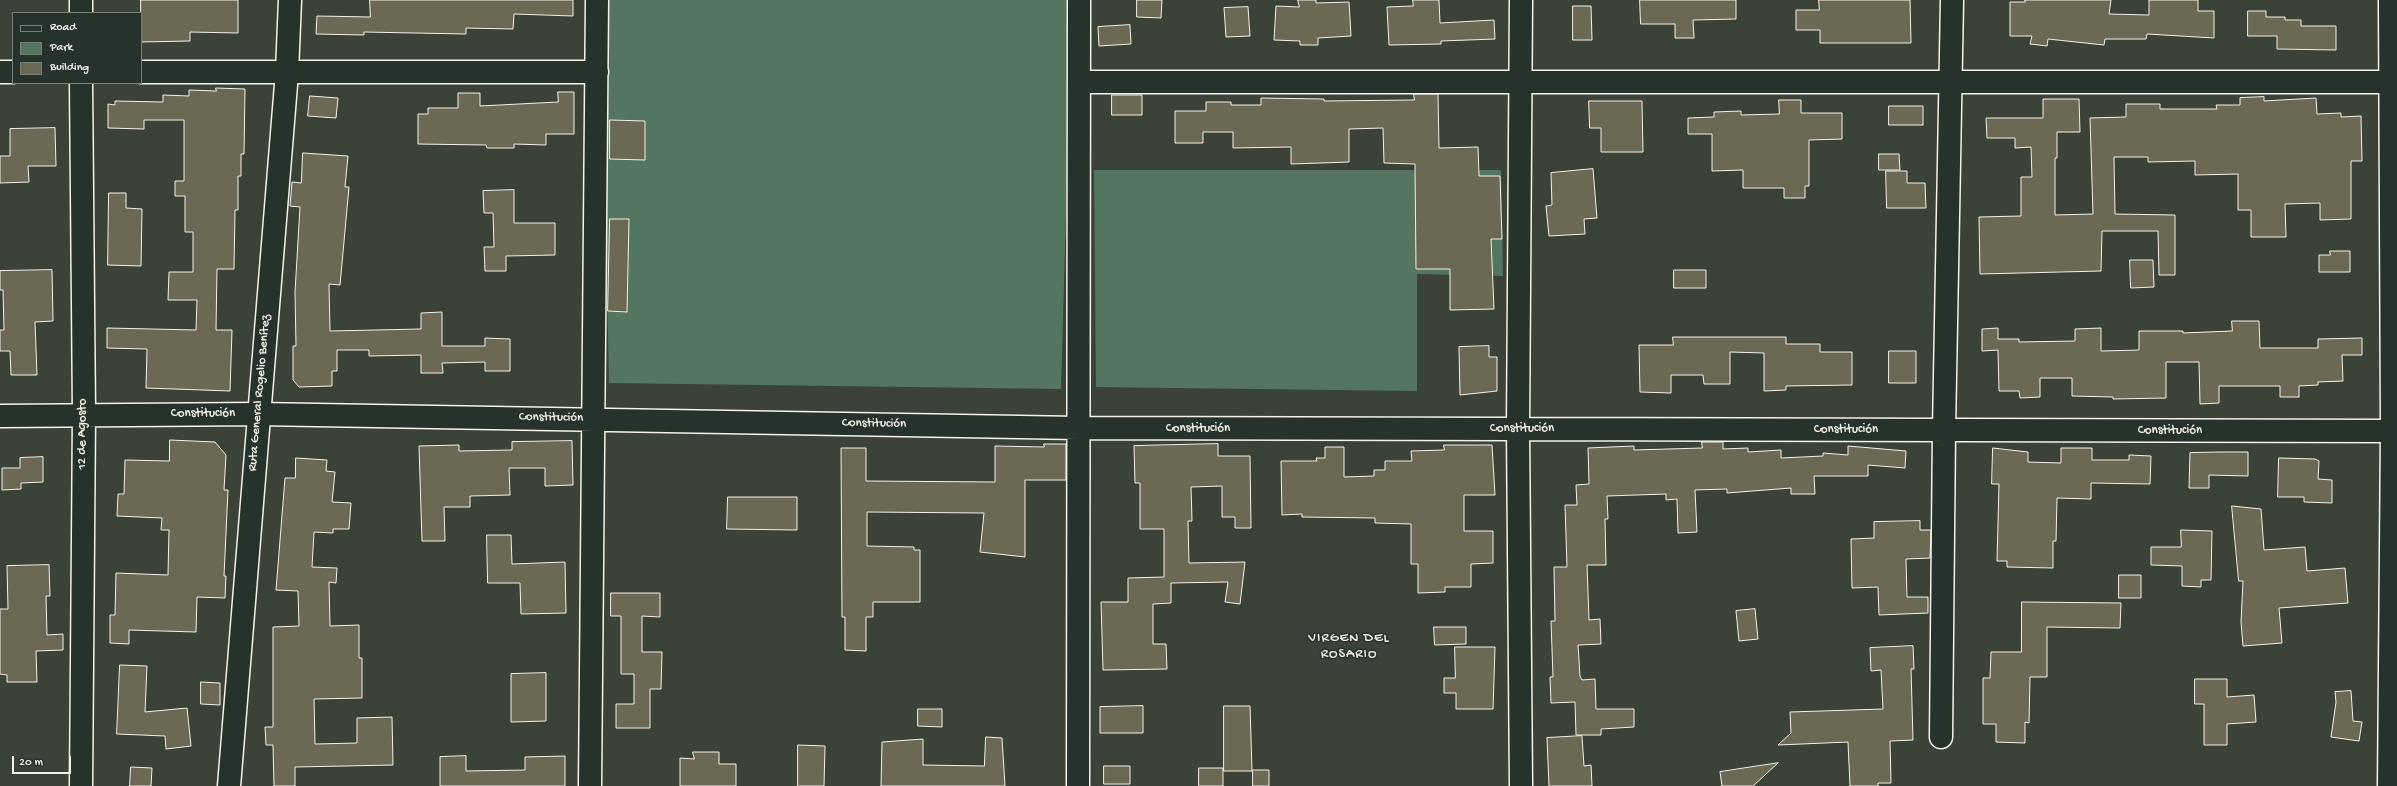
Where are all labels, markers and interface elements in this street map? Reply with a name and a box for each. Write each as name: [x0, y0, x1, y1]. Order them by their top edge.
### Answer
legend: [12, 12, 142, 84]
text: Road: [50, 21, 76, 35]
text: Park: [50, 41, 73, 55]
text: Building: [50, 61, 89, 75]
street label: Ruta General Rogelio Benítez: [245, 314, 275, 472]
street label: 12 de Agosto: [75, 399, 91, 469]
street label: Constitución: [171, 406, 235, 422]
street label: Constitución: [519, 410, 583, 426]
street label: Constitución: [842, 416, 906, 432]
street label: Constitución: [1166, 421, 1230, 437]
street label: Constitución: [1490, 421, 1554, 437]
street label: Constitución: [1814, 422, 1878, 438]
street label: Constitución: [2138, 423, 2202, 439]
district label: VIRGEN DEL ROSARIO: [1308, 631, 1390, 664]
scale bar: [14, 748, 73, 774]
text: 20 m: [19, 756, 43, 770]

